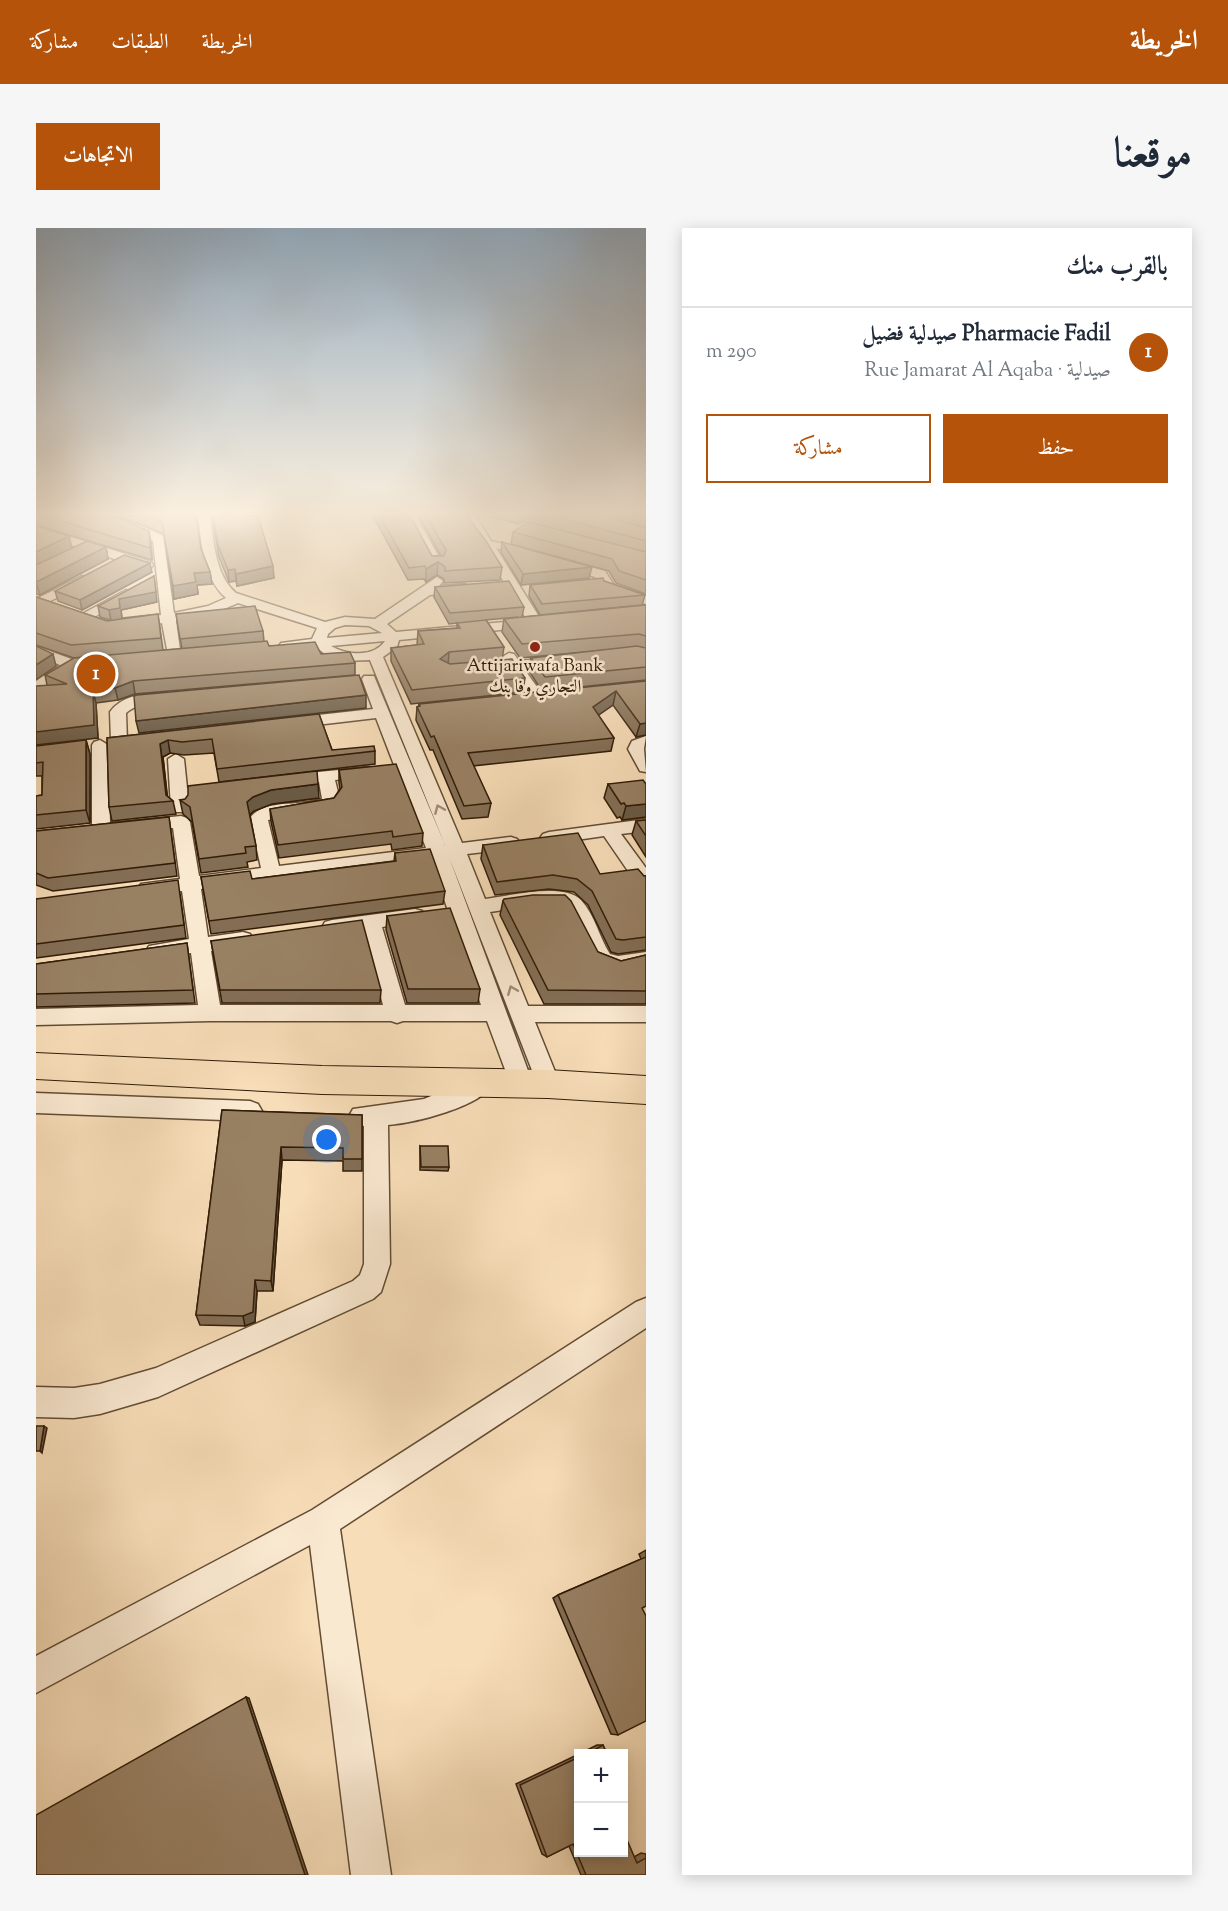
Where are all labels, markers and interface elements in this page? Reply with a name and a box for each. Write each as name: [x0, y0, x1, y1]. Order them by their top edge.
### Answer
text: الخريطة: [1130, 22, 1198, 62]
text: مشاركة: [30, 28, 78, 58]
text: الطبقات: [111, 28, 168, 58]
text: الخريطة: [201, 28, 253, 58]
button: الاتجاهات: [36, 123, 160, 190]
text: موقعنا: [1114, 126, 1192, 186]
text: بالقرب منك: [1066, 249, 1168, 286]
text: Pharmacie Fadil صيدلية فضيل: [862, 319, 1111, 351]
text: 290 m: [706, 338, 756, 367]
text: 1: [1145, 338, 1152, 367]
text: صيدلية · Rue Jamarat Al Aqaba: [865, 357, 1111, 386]
button: مشاركة: [706, 414, 931, 483]
button: حفظ: [943, 414, 1168, 483]
marker: Attijariwafa Bank التجاري وفا بنك: [528, 640, 542, 654]
pin: 1: [76, 652, 116, 696]
place label: Attijariwafa Bank التجاري وفا بنك: [467, 654, 604, 701]
one-way arrow: [434, 804, 446, 815]
one-way arrow: [507, 985, 519, 996]
your location: [312, 1125, 341, 1154]
map controls: [574, 1749, 628, 1857]
button: +: [574, 1749, 628, 1803]
button: −: [574, 1803, 628, 1857]

